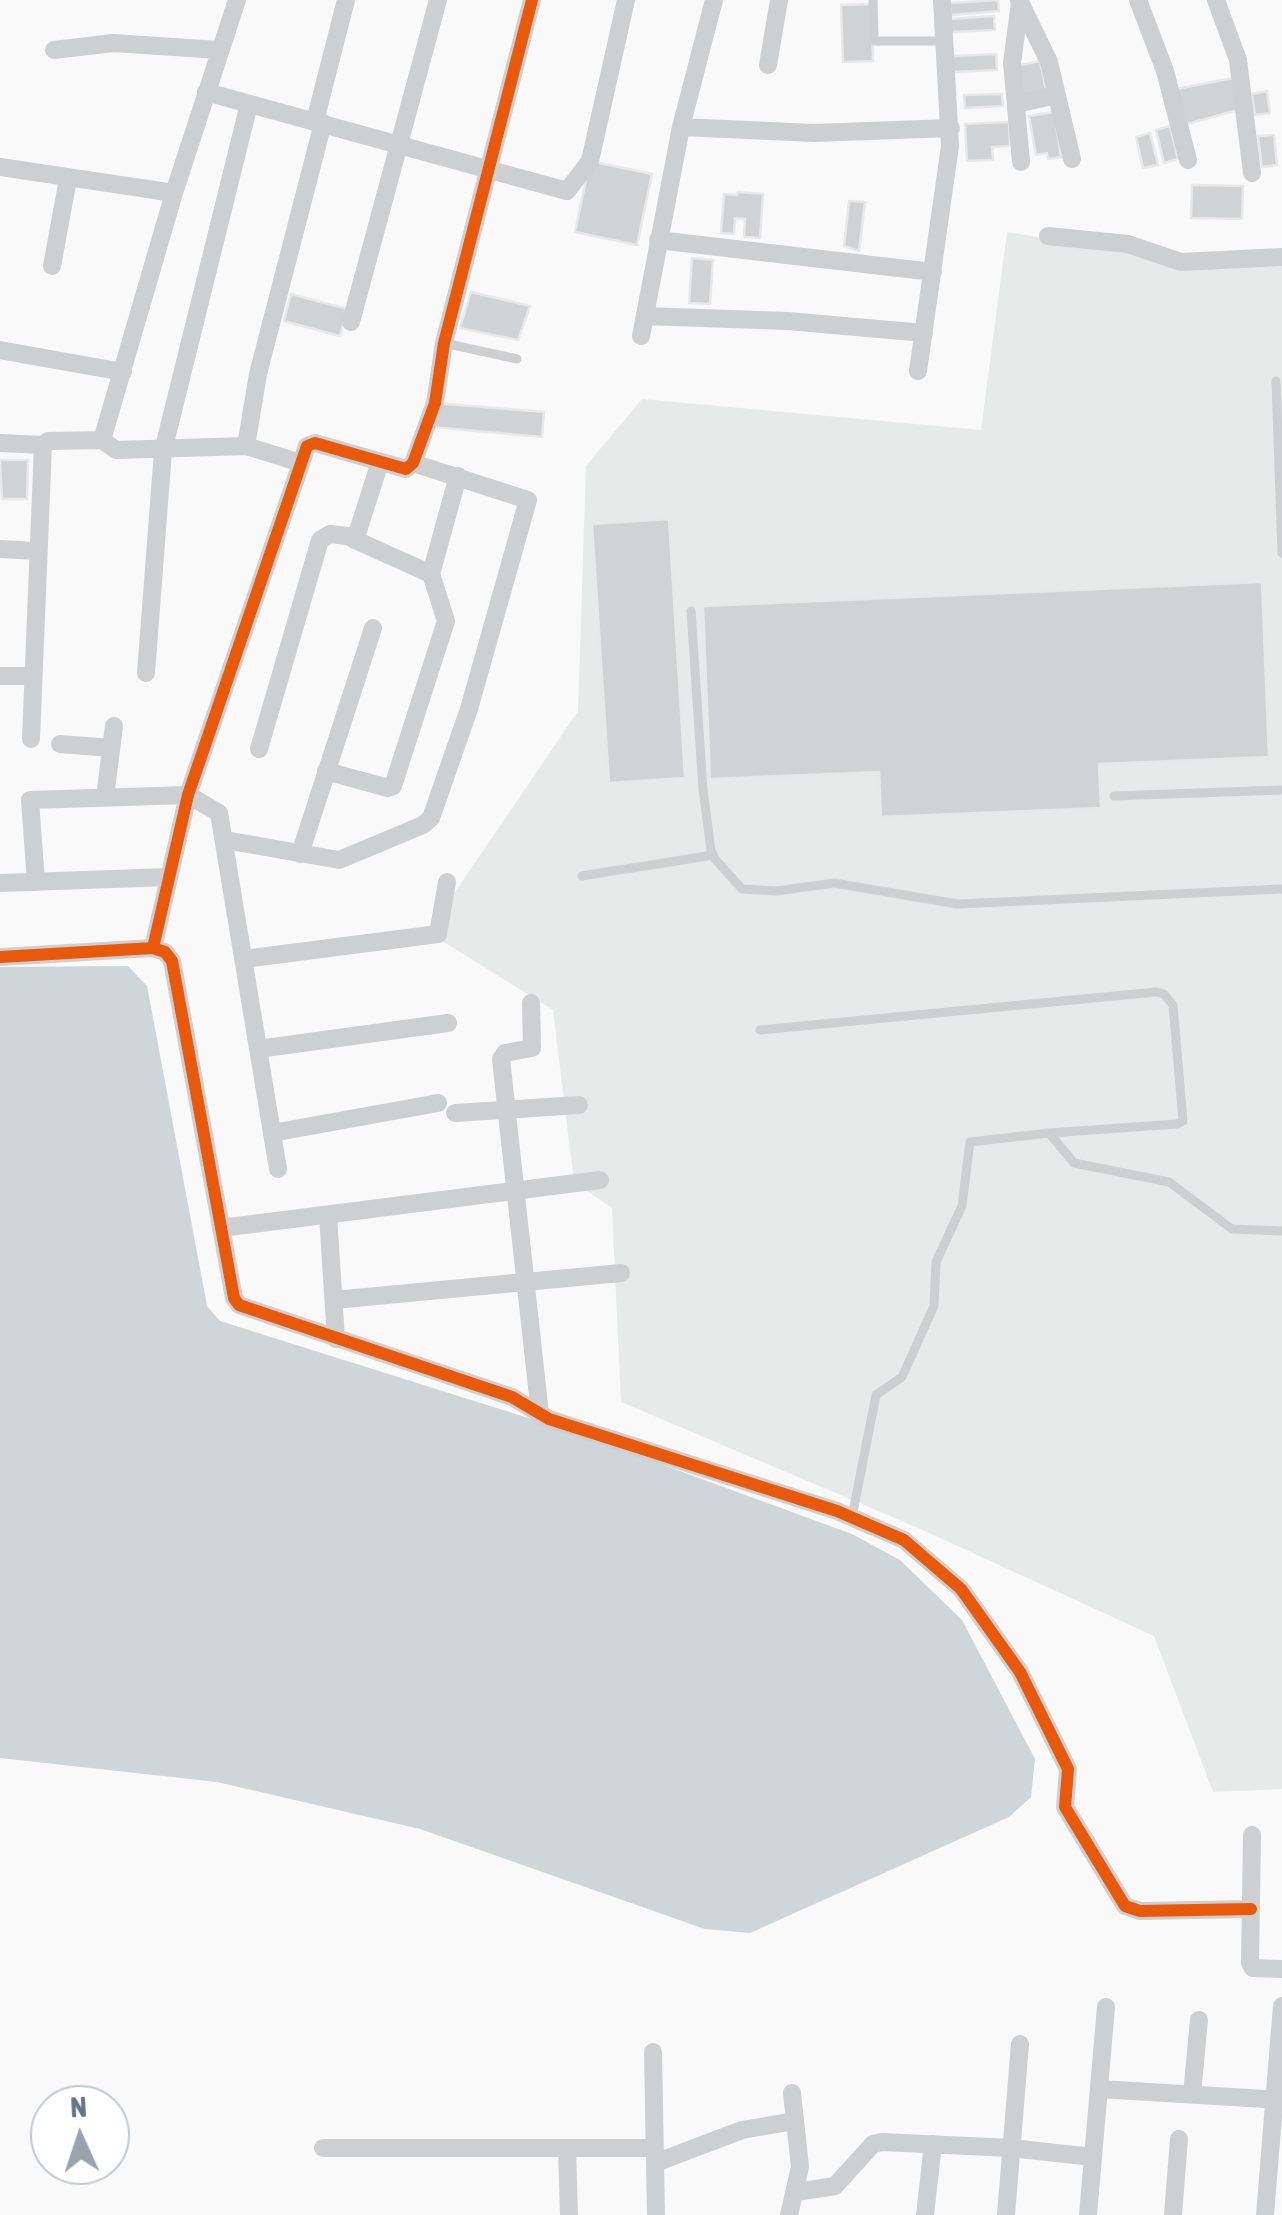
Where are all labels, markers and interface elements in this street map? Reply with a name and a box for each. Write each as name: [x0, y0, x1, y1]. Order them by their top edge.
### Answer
north arrow: [30, 2085, 130, 2185]
text: N: [69, 2091, 88, 2123]

